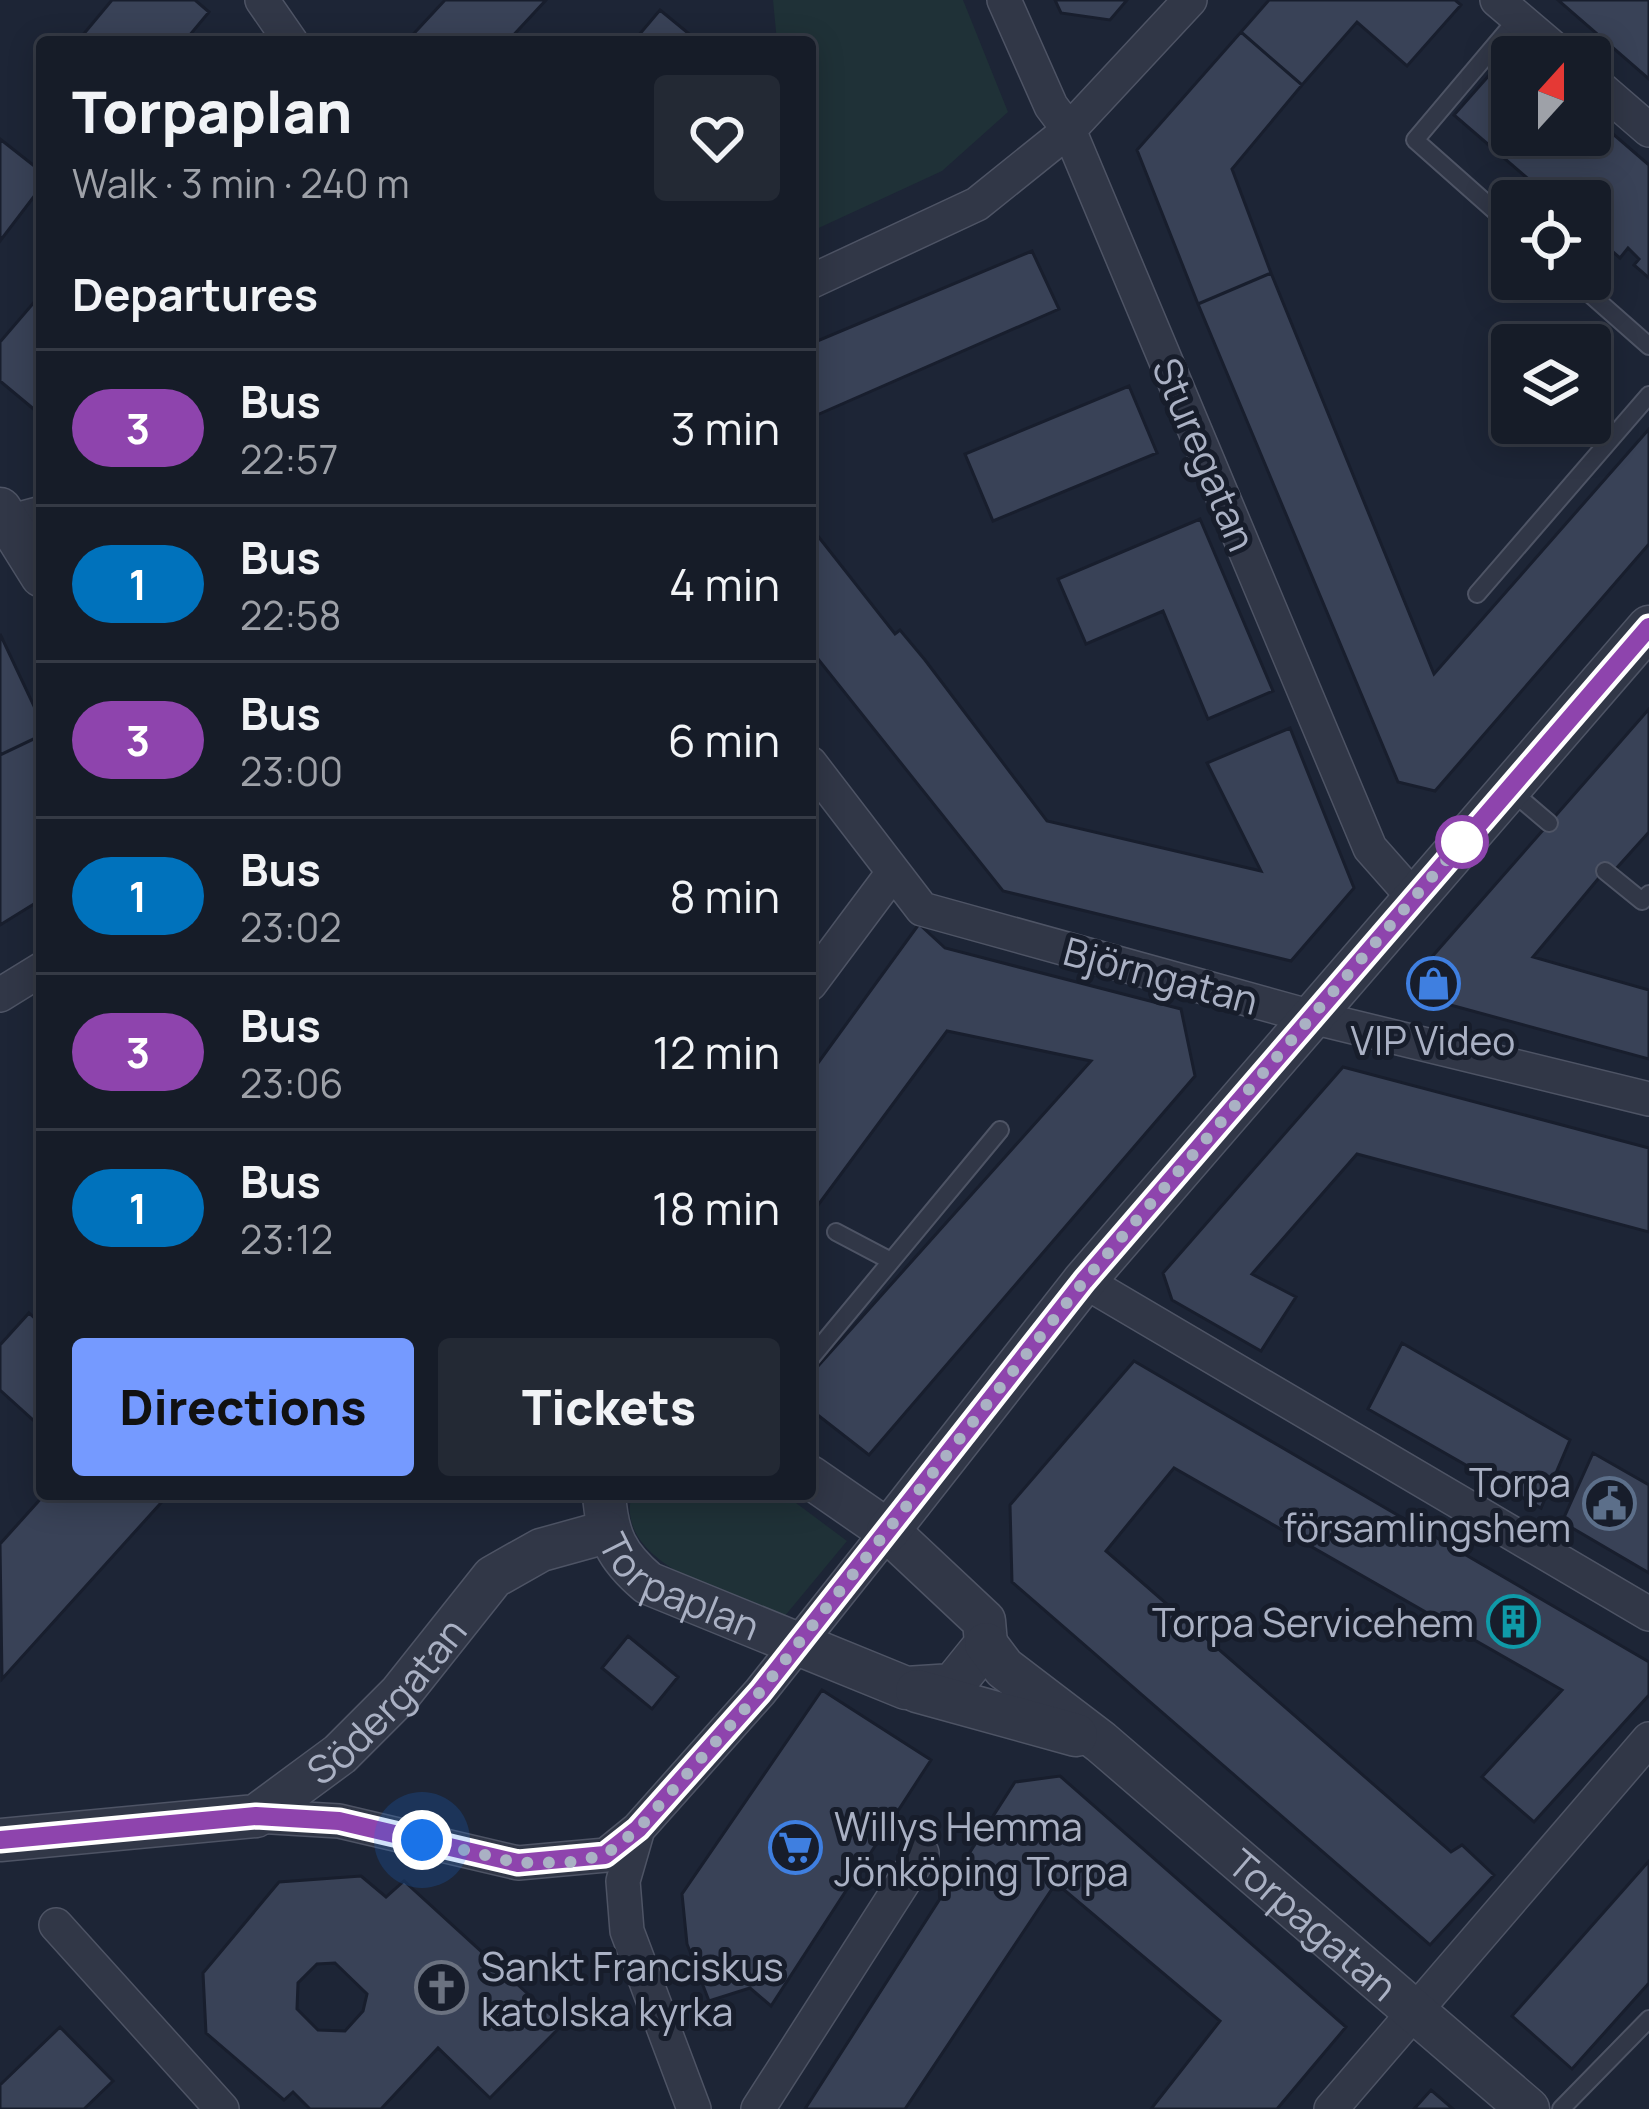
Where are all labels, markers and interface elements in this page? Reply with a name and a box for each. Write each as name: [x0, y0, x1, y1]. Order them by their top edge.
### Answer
north arrow: [1491, 36, 1611, 156]
map controls: [1491, 36, 1611, 444]
text: Torpaplan: [72, 72, 352, 150]
button: heart: [654, 75, 780, 201]
text: Walk · 3 min · 240 m: [72, 156, 410, 210]
button: locate: [1491, 180, 1611, 300]
text: Departures: [72, 263, 318, 325]
button: layers: [1491, 324, 1611, 444]
street label: Sturegatan: [1140, 349, 1270, 559]
text: Bus: [240, 370, 321, 432]
text: 3 min: [671, 397, 780, 459]
text: 3: [126, 399, 150, 457]
text: 22:57: [240, 432, 338, 486]
text: Bus: [240, 526, 321, 588]
text: 4 min: [669, 553, 780, 615]
text: 1: [129, 555, 147, 613]
text: 22:58: [240, 588, 341, 642]
text: Bus: [240, 682, 321, 744]
text: 6 min: [668, 709, 780, 771]
text: 3: [126, 711, 150, 769]
text: 23:00: [240, 744, 343, 798]
unlabelled marker: [1437, 817, 1487, 867]
text: Bus: [240, 838, 321, 900]
text: 8 min: [669, 865, 780, 927]
text: 1: [129, 867, 147, 925]
text: 23:02: [240, 900, 341, 954]
street label: Björngatan: [1058, 923, 1264, 1027]
shop icon: VIP Video: [1405, 955, 1461, 1011]
text: Bus: [240, 994, 321, 1056]
place label: VIP Video: [1351, 1013, 1515, 1067]
text: 12 min: [652, 1021, 780, 1083]
text: 3: [126, 1023, 150, 1081]
text: 23:06: [240, 1056, 343, 1110]
text: Bus: [240, 1150, 321, 1212]
text: 18 min: [652, 1177, 780, 1239]
text: 1: [129, 1179, 147, 1237]
text: 23:12: [240, 1212, 333, 1266]
button: Directions: [72, 1338, 414, 1476]
button: Tickets: [438, 1338, 780, 1476]
place label: Torpa församlingshem: [1283, 1455, 1571, 1554]
public building icon: Torpa församlingshem: [1582, 1476, 1638, 1532]
street label: Torpaplan: [587, 1524, 768, 1653]
building icon: Torpa Servicehem: [1485, 1594, 1541, 1650]
place label: Torpa Servicehem: [1152, 1595, 1474, 1649]
street label: Södergatan: [296, 1606, 478, 1797]
place label: Willys Hemma Jönköping Torpa: [834, 1799, 1129, 1898]
your location: [392, 1810, 452, 1870]
supermarket icon: Willys Hemma Jönköping Torpa: [767, 1820, 823, 1876]
street label: Torpagatan: [1217, 1836, 1410, 2013]
place label: Sankt Franciskus katolska kyrka: [481, 1939, 784, 2038]
church icon: Sankt Franciskus katolska kyrka: [414, 1960, 470, 2016]

